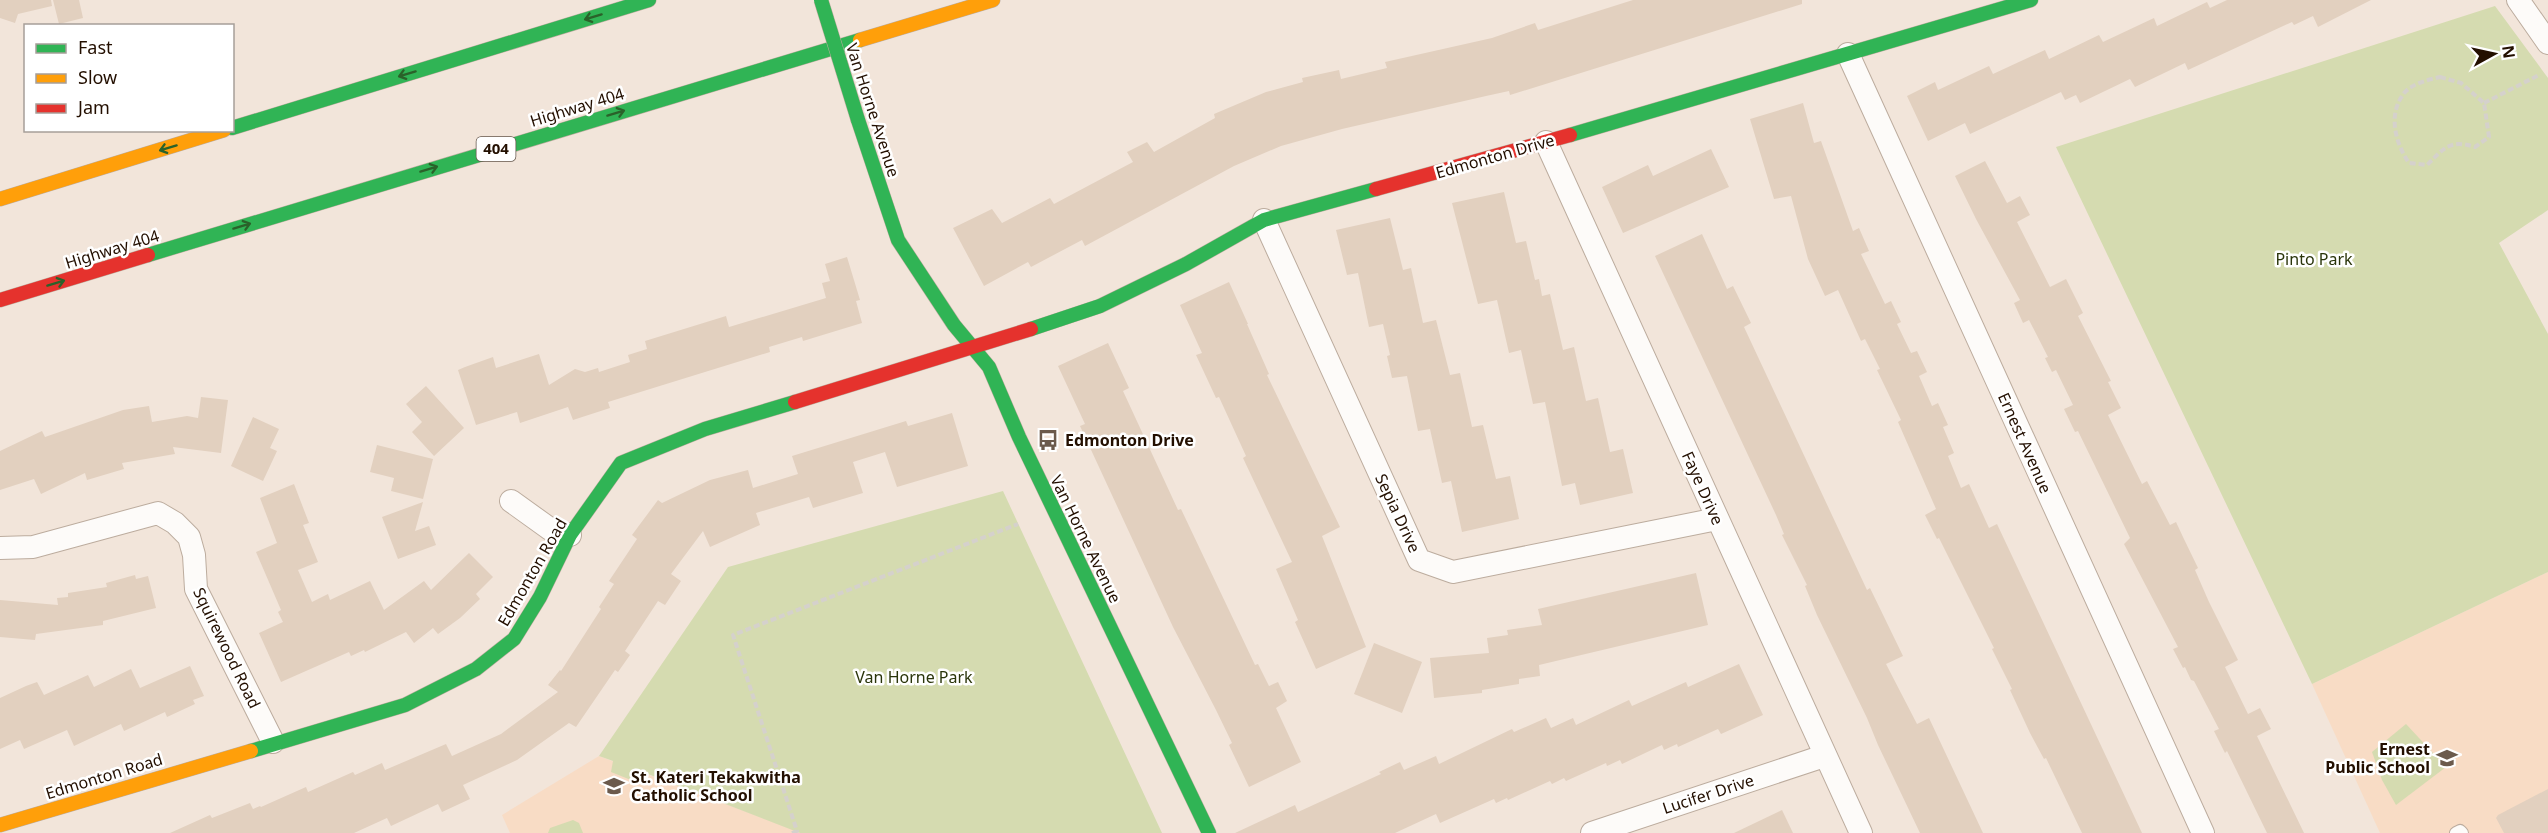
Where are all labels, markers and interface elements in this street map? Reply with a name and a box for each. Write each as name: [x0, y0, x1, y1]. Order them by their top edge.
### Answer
one-way arrow: [584, 12, 603, 23]
legend: [24, 24, 234, 132]
north arrow: [2464, 24, 2524, 84]
text: Fast: [78, 35, 113, 59]
street label: Van Horne Avenue: [841, 40, 905, 180]
text: N: [2497, 44, 2521, 60]
text: Slow: [78, 65, 117, 89]
one-way arrow: [398, 69, 417, 80]
street label: Highway 404: [527, 82, 627, 132]
text: Jam: [76, 95, 110, 119]
one-way arrow: [606, 107, 625, 118]
street label: Edmonton Drive: [1433, 129, 1557, 183]
road number: 404: [476, 137, 516, 161]
one-way arrow: [159, 143, 178, 154]
one-way arrow: [419, 163, 438, 174]
one-way arrow: [232, 220, 251, 231]
street label: Highway 404: [62, 224, 162, 274]
park label: Pinto Park: [2275, 248, 2353, 270]
one-way arrow: [46, 277, 65, 288]
street label: Ernest Avenue: [1993, 389, 2057, 497]
bus stop icon: Edmonton Drive: [1036, 428, 1060, 452]
place label: Edmonton Drive: [1065, 429, 1194, 451]
street label: Faye Drive: [1677, 448, 1729, 528]
street label: Sepia Drive: [1370, 470, 1426, 556]
street label: Van Horne Avenue: [1045, 471, 1127, 607]
street label: Edmonton Road: [492, 514, 572, 630]
street label: Squirewood Road: [188, 584, 266, 712]
park label: Van Horne Park: [855, 666, 973, 688]
place label: Ernest Public School: [2325, 738, 2430, 778]
school or university icon: Ernest Public School: [2435, 746, 2459, 770]
street label: Edmonton Road: [43, 748, 165, 804]
place label: St. Kateri Tekakwitha Catholic School: [631, 766, 801, 806]
street label: Lucifer Drive: [1659, 769, 1757, 819]
school or university icon: St. Kateri Tekakwitha Catholic School: [602, 774, 626, 798]

